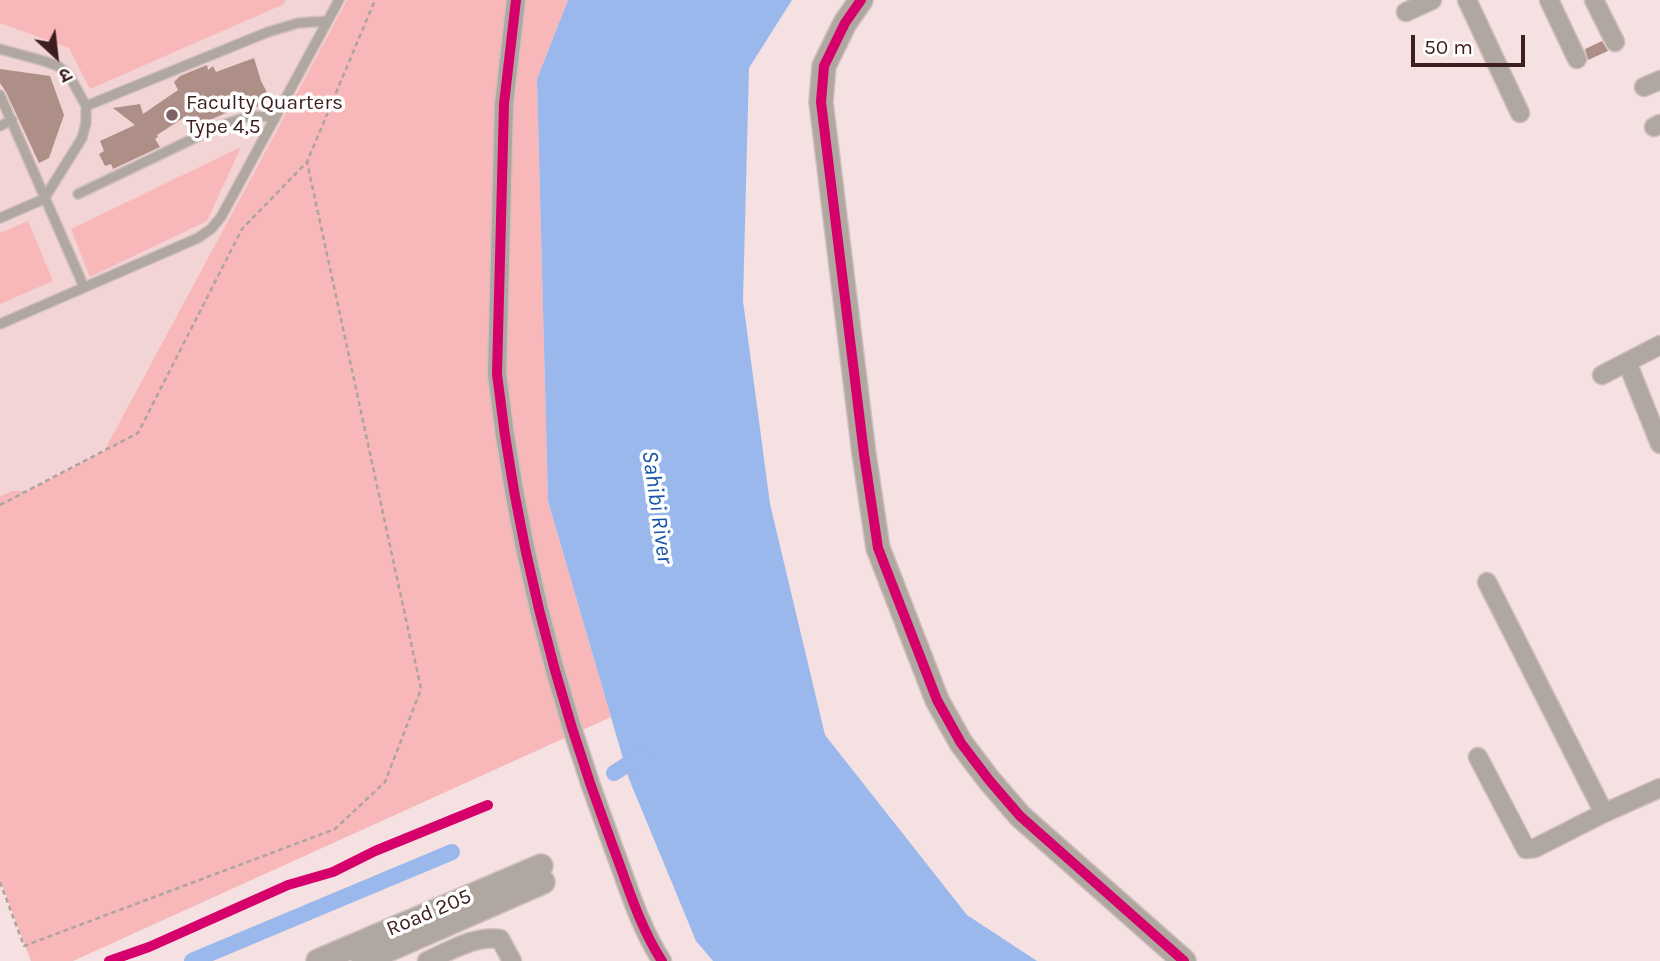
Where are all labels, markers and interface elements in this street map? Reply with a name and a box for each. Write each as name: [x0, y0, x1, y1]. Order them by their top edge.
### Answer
north arrow: [21, 21, 91, 91]
scale bar: [1415, 21, 1529, 65]
text: 50 m: [1424, 35, 1473, 59]
text: उ: [56, 62, 75, 87]
place label: Faculty Quarters Type 4,5: [186, 90, 343, 140]
marker: Faculty Quarters Type 4,5: [164, 107, 180, 123]
water label: Sahibi River: [635, 449, 679, 565]
street label: Road 205: [383, 884, 475, 942]

